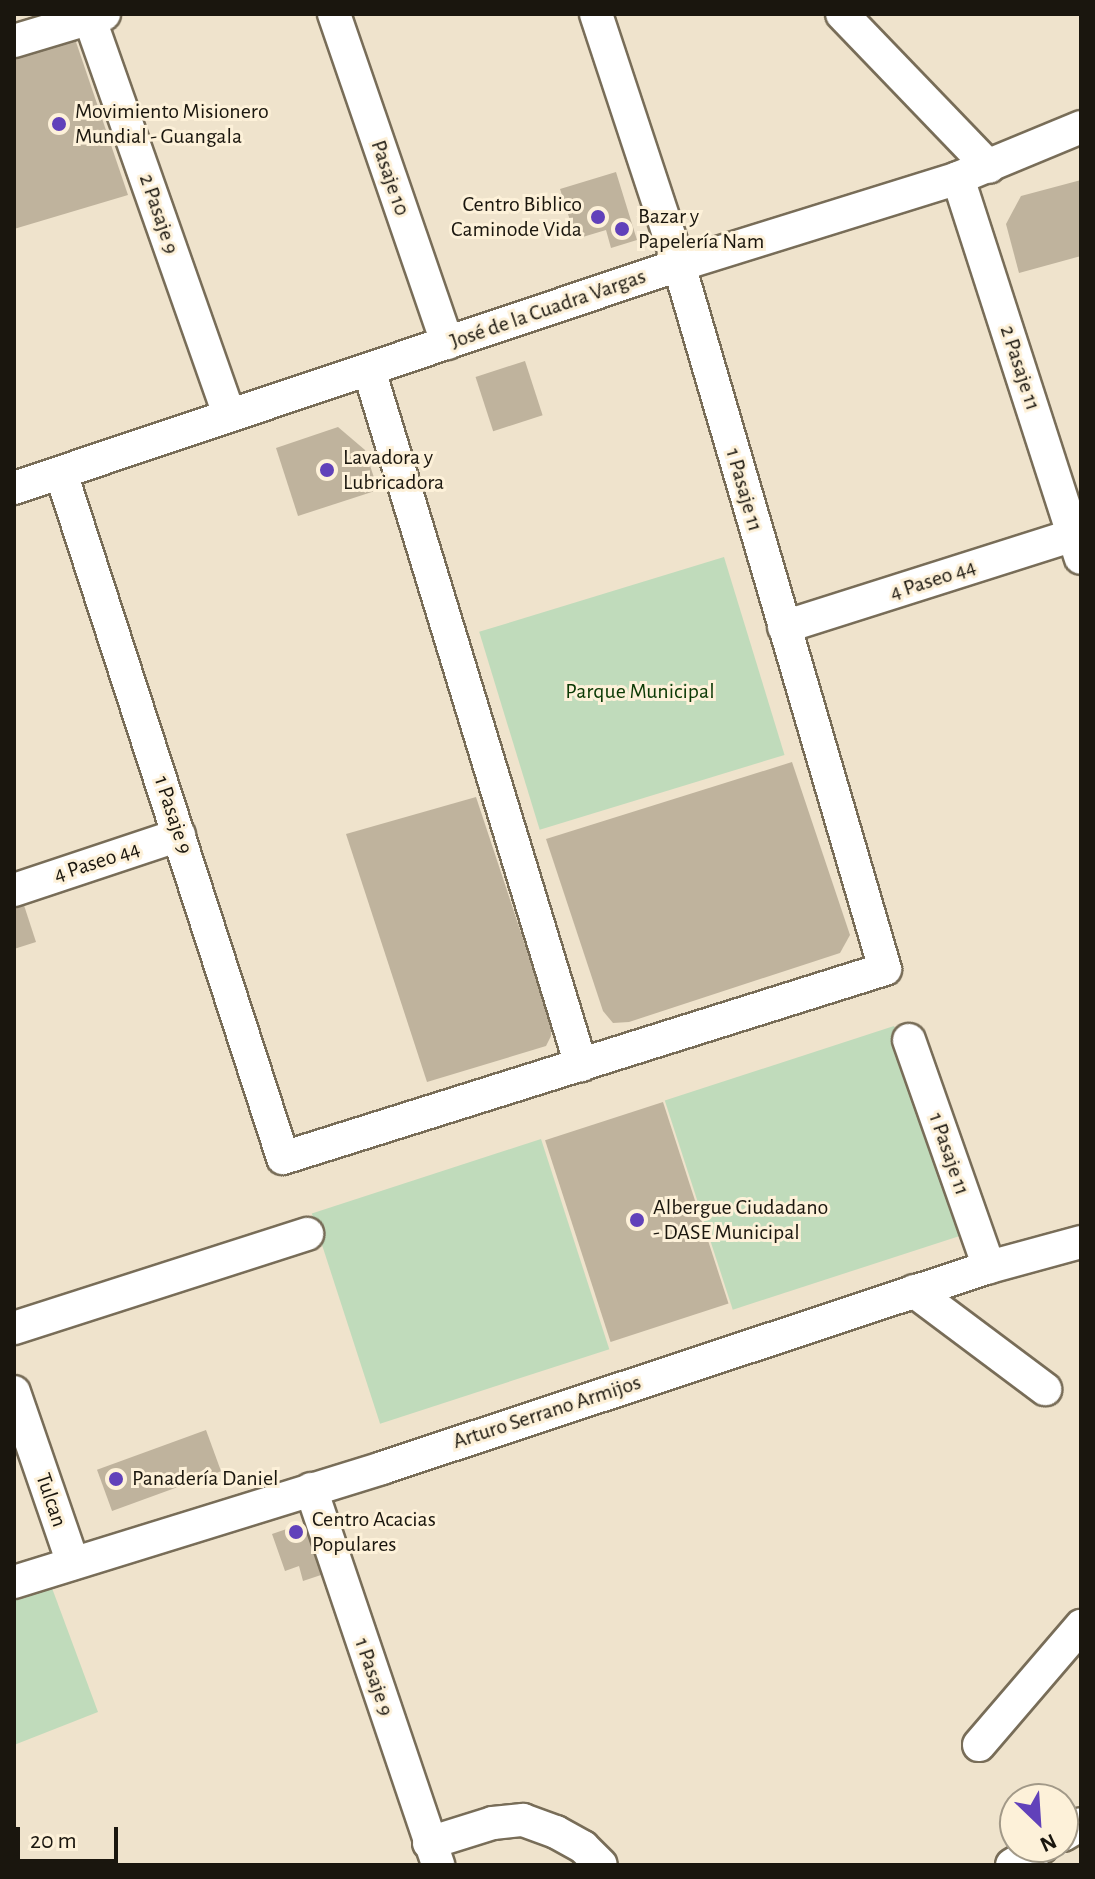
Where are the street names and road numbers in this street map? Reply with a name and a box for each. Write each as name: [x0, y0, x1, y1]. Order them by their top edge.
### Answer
street label: Pasaje 10: [365, 137, 415, 219]
street label: 2 Pasaje 9: [133, 171, 185, 257]
street label: José de la Cuadra Vargas: [447, 263, 649, 355]
street label: 2 Pasaje 11: [994, 322, 1046, 414]
street label: 1 Pasaje 11: [720, 445, 768, 535]
street label: 4 Paseo 44: [887, 554, 979, 606]
street label: 1 Pasaje 9: [148, 773, 198, 857]
street label: 4 Paseo 44: [51, 836, 143, 888]
street label: 1 Pasaje 11: [923, 1109, 975, 1199]
street label: Arturo Serrano Armijos: [450, 1369, 644, 1455]
street label: Tulcan: [30, 1470, 72, 1530]
street label: 1 Pasaje 9: [348, 1635, 400, 1719]

